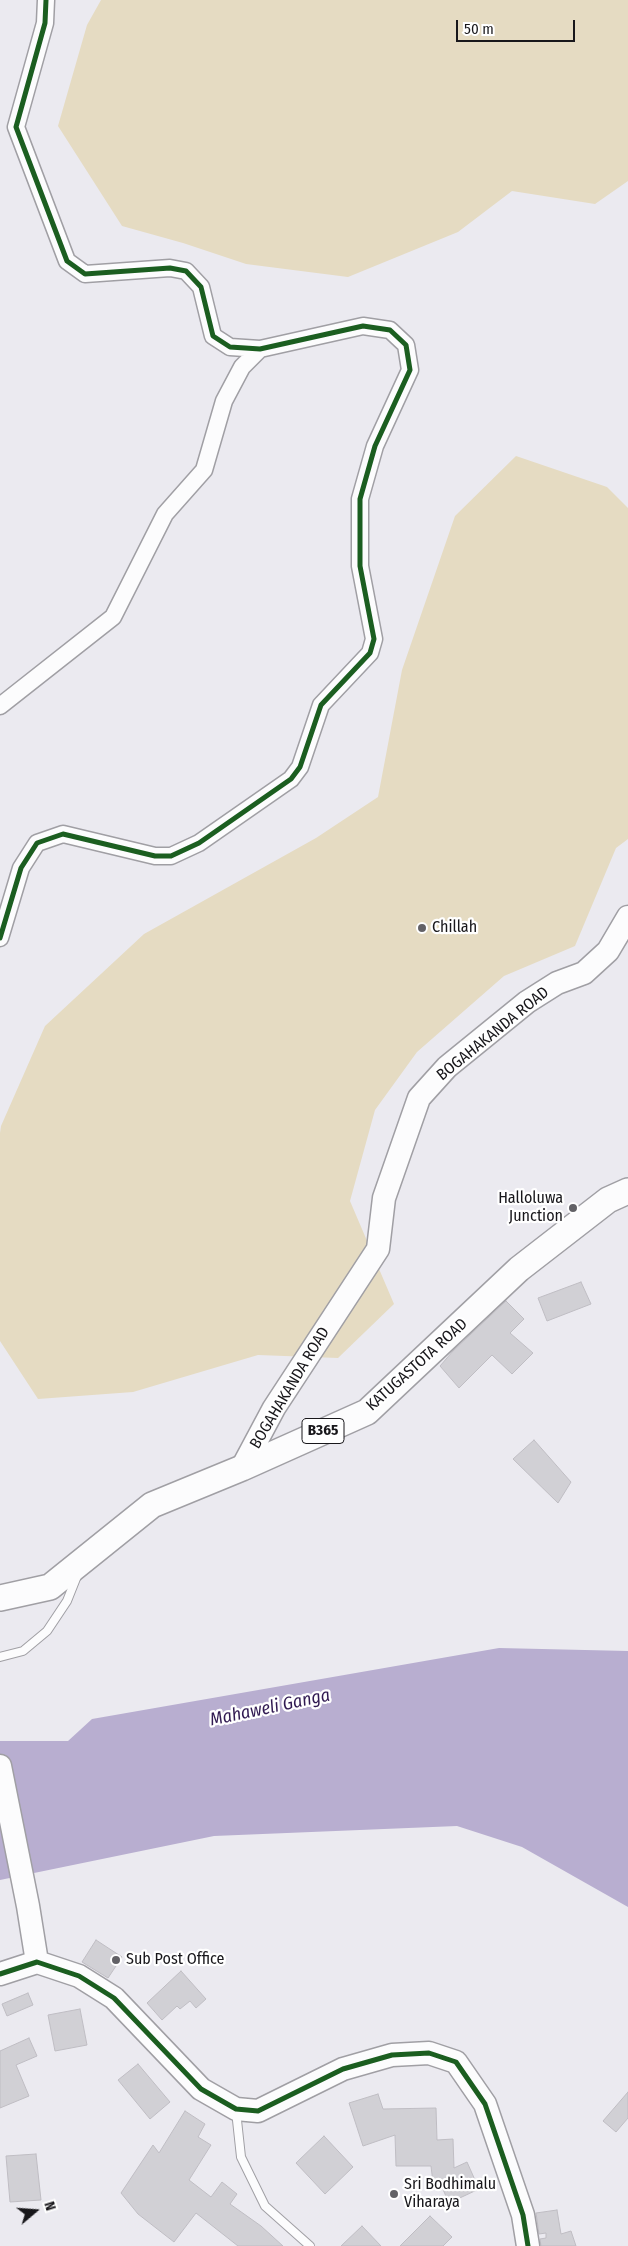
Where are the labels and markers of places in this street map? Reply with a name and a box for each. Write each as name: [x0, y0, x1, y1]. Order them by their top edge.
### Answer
place label: Chillah: [432, 918, 477, 938]
marker: Chillah: [416, 922, 428, 934]
place label: Halloluwa Junction: [498, 1189, 563, 1227]
marker: Halloluwa Junction: [567, 1202, 579, 1214]
place label: Sub Post Office: [126, 1950, 224, 1970]
marker: Sub Post Office: [110, 1954, 122, 1966]
place label: Sri Bodhimalu Viharaya: [404, 2175, 496, 2213]
marker: Sri Bodhimalu Viharaya: [388, 2188, 400, 2200]

